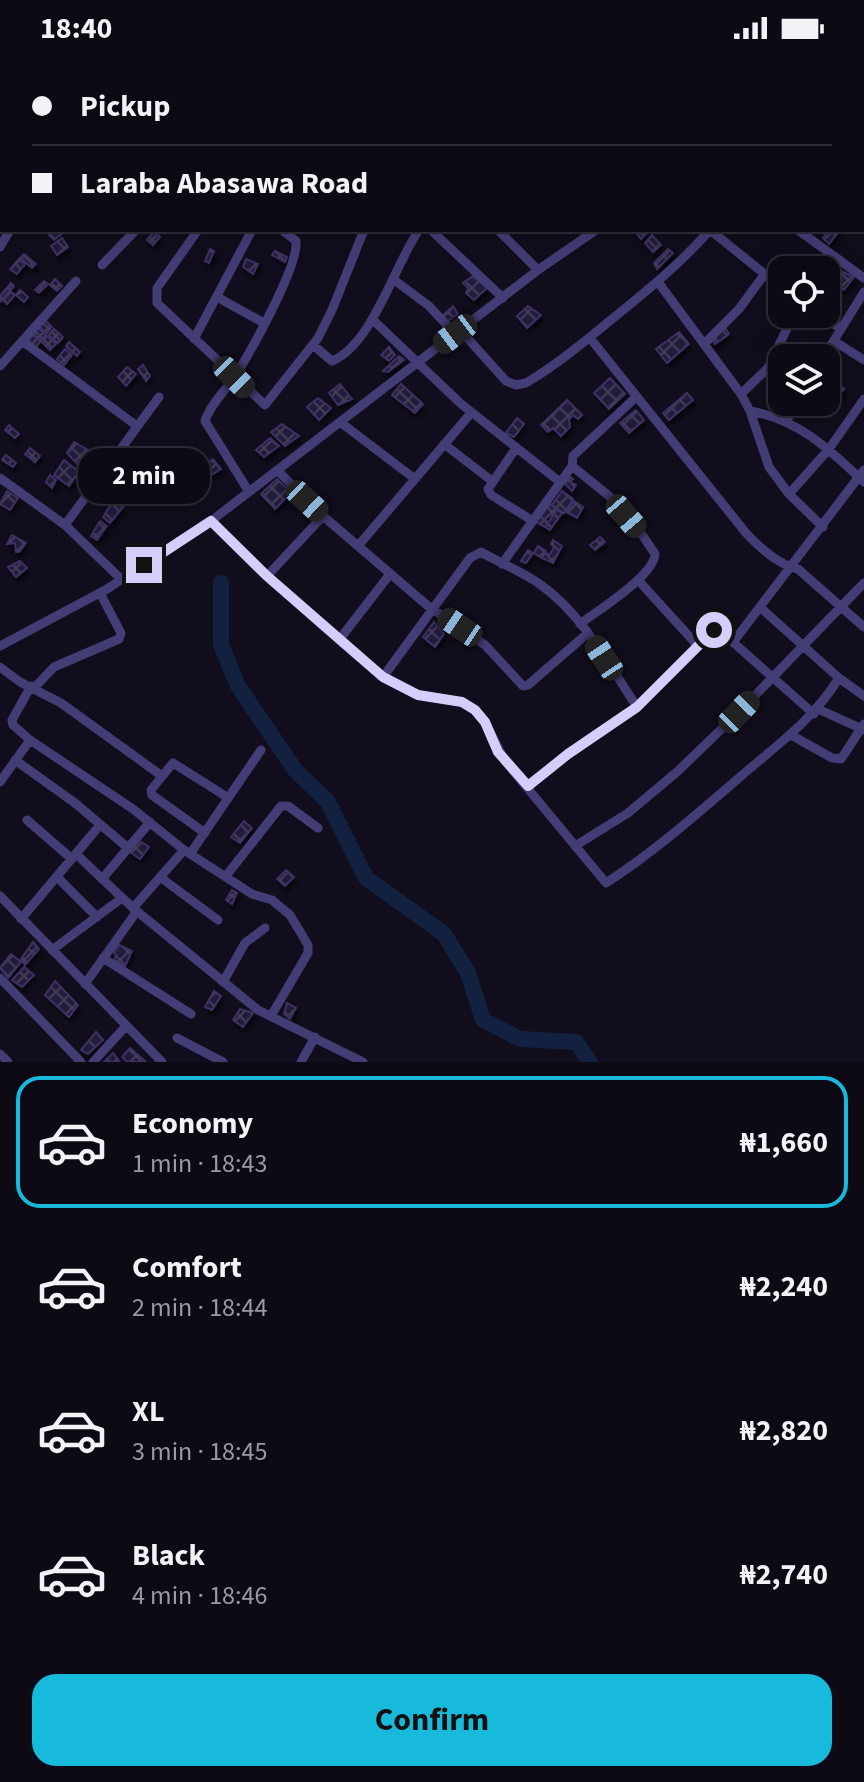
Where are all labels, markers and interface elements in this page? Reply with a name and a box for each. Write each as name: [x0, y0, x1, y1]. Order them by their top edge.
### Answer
text: 18:40: [40, 7, 112, 50]
text: Pickup: [80, 85, 170, 128]
text: Laraba Abasawa Road: [80, 162, 368, 205]
map controls: [768, 256, 840, 416]
button: locate: [768, 256, 840, 328]
car: [429, 310, 481, 358]
button: layers: [768, 344, 840, 416]
car: [209, 352, 259, 402]
callout: 2 min: [78, 449, 210, 505]
text: 2 min: [112, 457, 176, 494]
car: [281, 476, 333, 526]
car: [601, 490, 651, 542]
route end: [126, 547, 162, 583]
car: [433, 604, 487, 650]
route start: [696, 612, 732, 648]
car: [581, 631, 627, 685]
car: [714, 686, 764, 738]
text: Economy: [132, 1102, 253, 1145]
icon: car: [36, 1106, 108, 1178]
text: ₦1,660: [740, 1121, 828, 1164]
text: 1 min · 18:43: [132, 1145, 267, 1182]
text: Comfort: [132, 1246, 242, 1289]
icon: car: [36, 1250, 108, 1322]
text: ₦2,240: [740, 1265, 828, 1308]
text: 2 min · 18:44: [132, 1289, 267, 1326]
text: XL: [132, 1390, 165, 1433]
icon: car: [36, 1394, 108, 1466]
text: ₦2,820: [740, 1409, 828, 1452]
text: 3 min · 18:45: [132, 1433, 267, 1470]
text: Black: [132, 1534, 205, 1577]
icon: car: [36, 1538, 108, 1610]
text: ₦2,740: [740, 1553, 828, 1596]
text: 4 min · 18:46: [132, 1577, 267, 1614]
button: Confirm: [32, 1674, 832, 1766]

